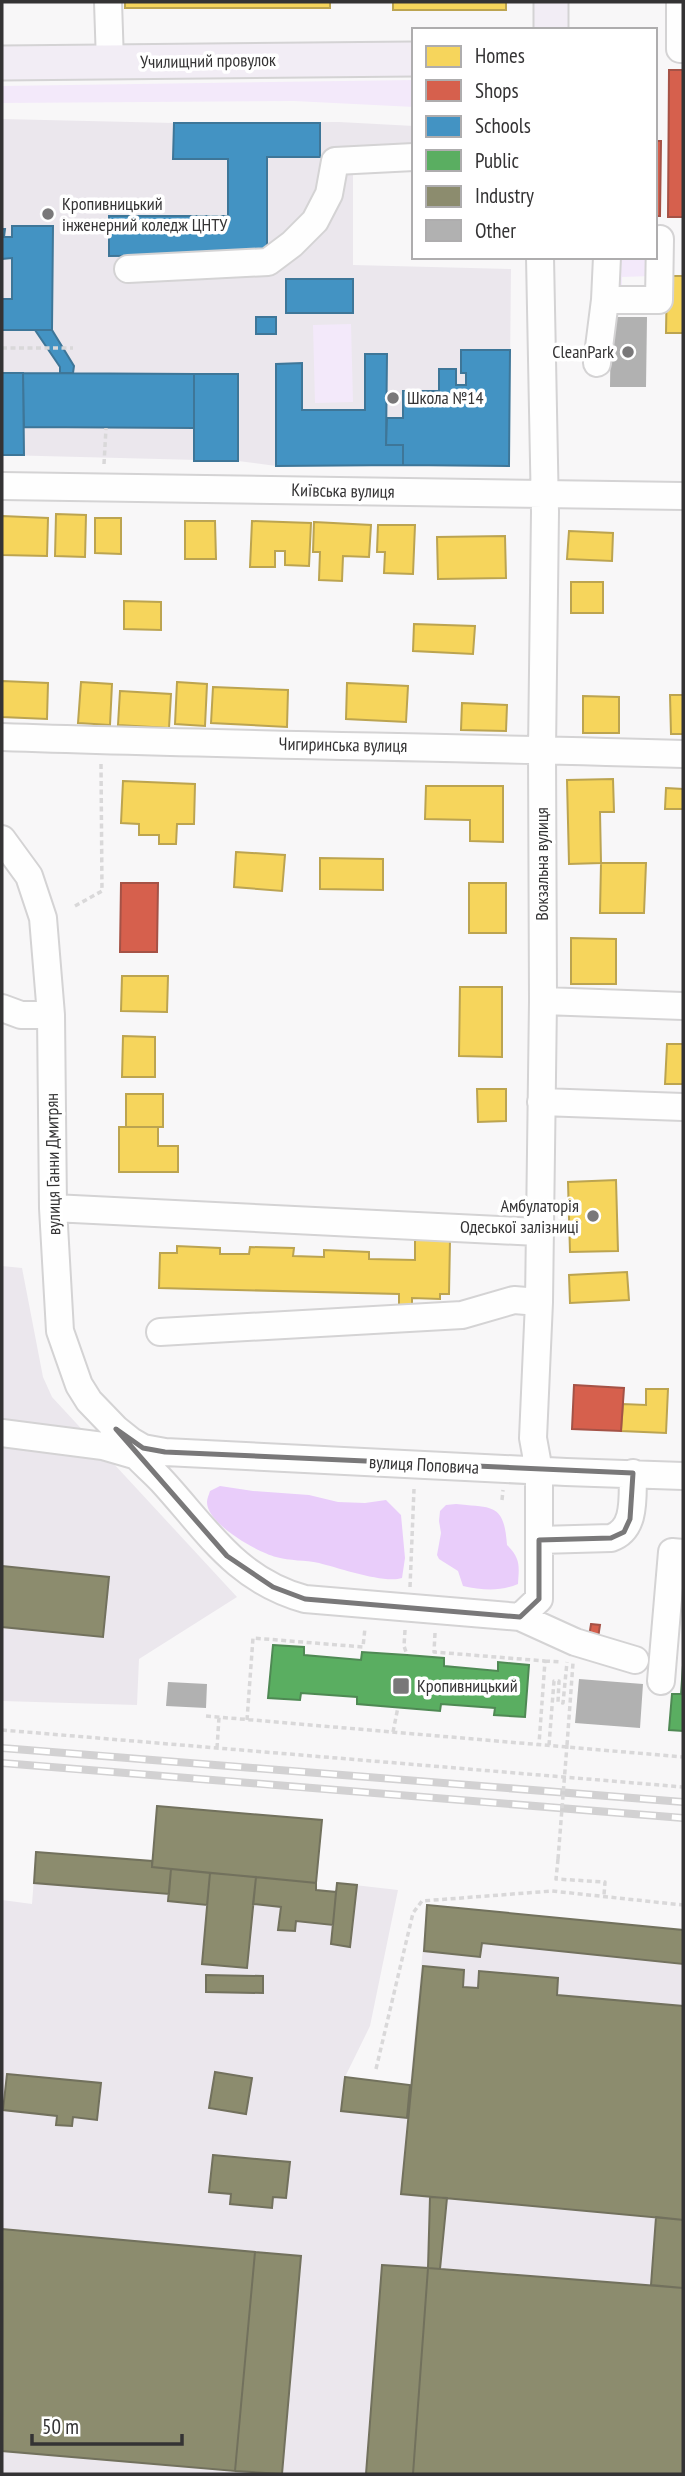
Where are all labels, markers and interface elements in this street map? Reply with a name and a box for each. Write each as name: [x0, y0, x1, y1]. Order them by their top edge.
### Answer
legend: [412, 28, 657, 259]
text: Homes: [475, 42, 525, 69]
street label: Училищний провулок: [140, 48, 276, 73]
text: Shops: [475, 77, 519, 104]
text: Schools: [475, 112, 531, 139]
text: Public: [475, 147, 520, 174]
text: Industry: [475, 182, 534, 209]
place label: Кропивницький інженерний коледж ЦНТУ: [62, 192, 228, 236]
marker: Кропивницький інженерний коледж ЦНТУ: [40, 206, 56, 222]
text: Other: [475, 217, 516, 244]
place label: CleanPark: [552, 340, 614, 363]
marker: CleanPark: [620, 344, 636, 360]
place label: Школа №14: [407, 386, 484, 409]
marker: Школа №14: [385, 390, 401, 406]
street label: Київська вулиця: [291, 478, 395, 503]
street label: Чигиринська вулиця: [279, 732, 408, 757]
street label: Вокзальна вулиця: [530, 807, 553, 921]
street label: вулиця Ганни Дмитрян: [40, 1093, 65, 1235]
place label: Амбулаторія Одеської залізниці: [460, 1194, 579, 1238]
marker: Амбулаторія Одеської залізниці: [585, 1208, 601, 1224]
street label: вулиця Поповича: [368, 1450, 480, 1479]
place label: Кропивницький: [417, 1674, 518, 1697]
marker: Кропивницький: [391, 1676, 411, 1696]
scale bar: [32, 2402, 182, 2446]
text: 50 m: [42, 2413, 79, 2440]

